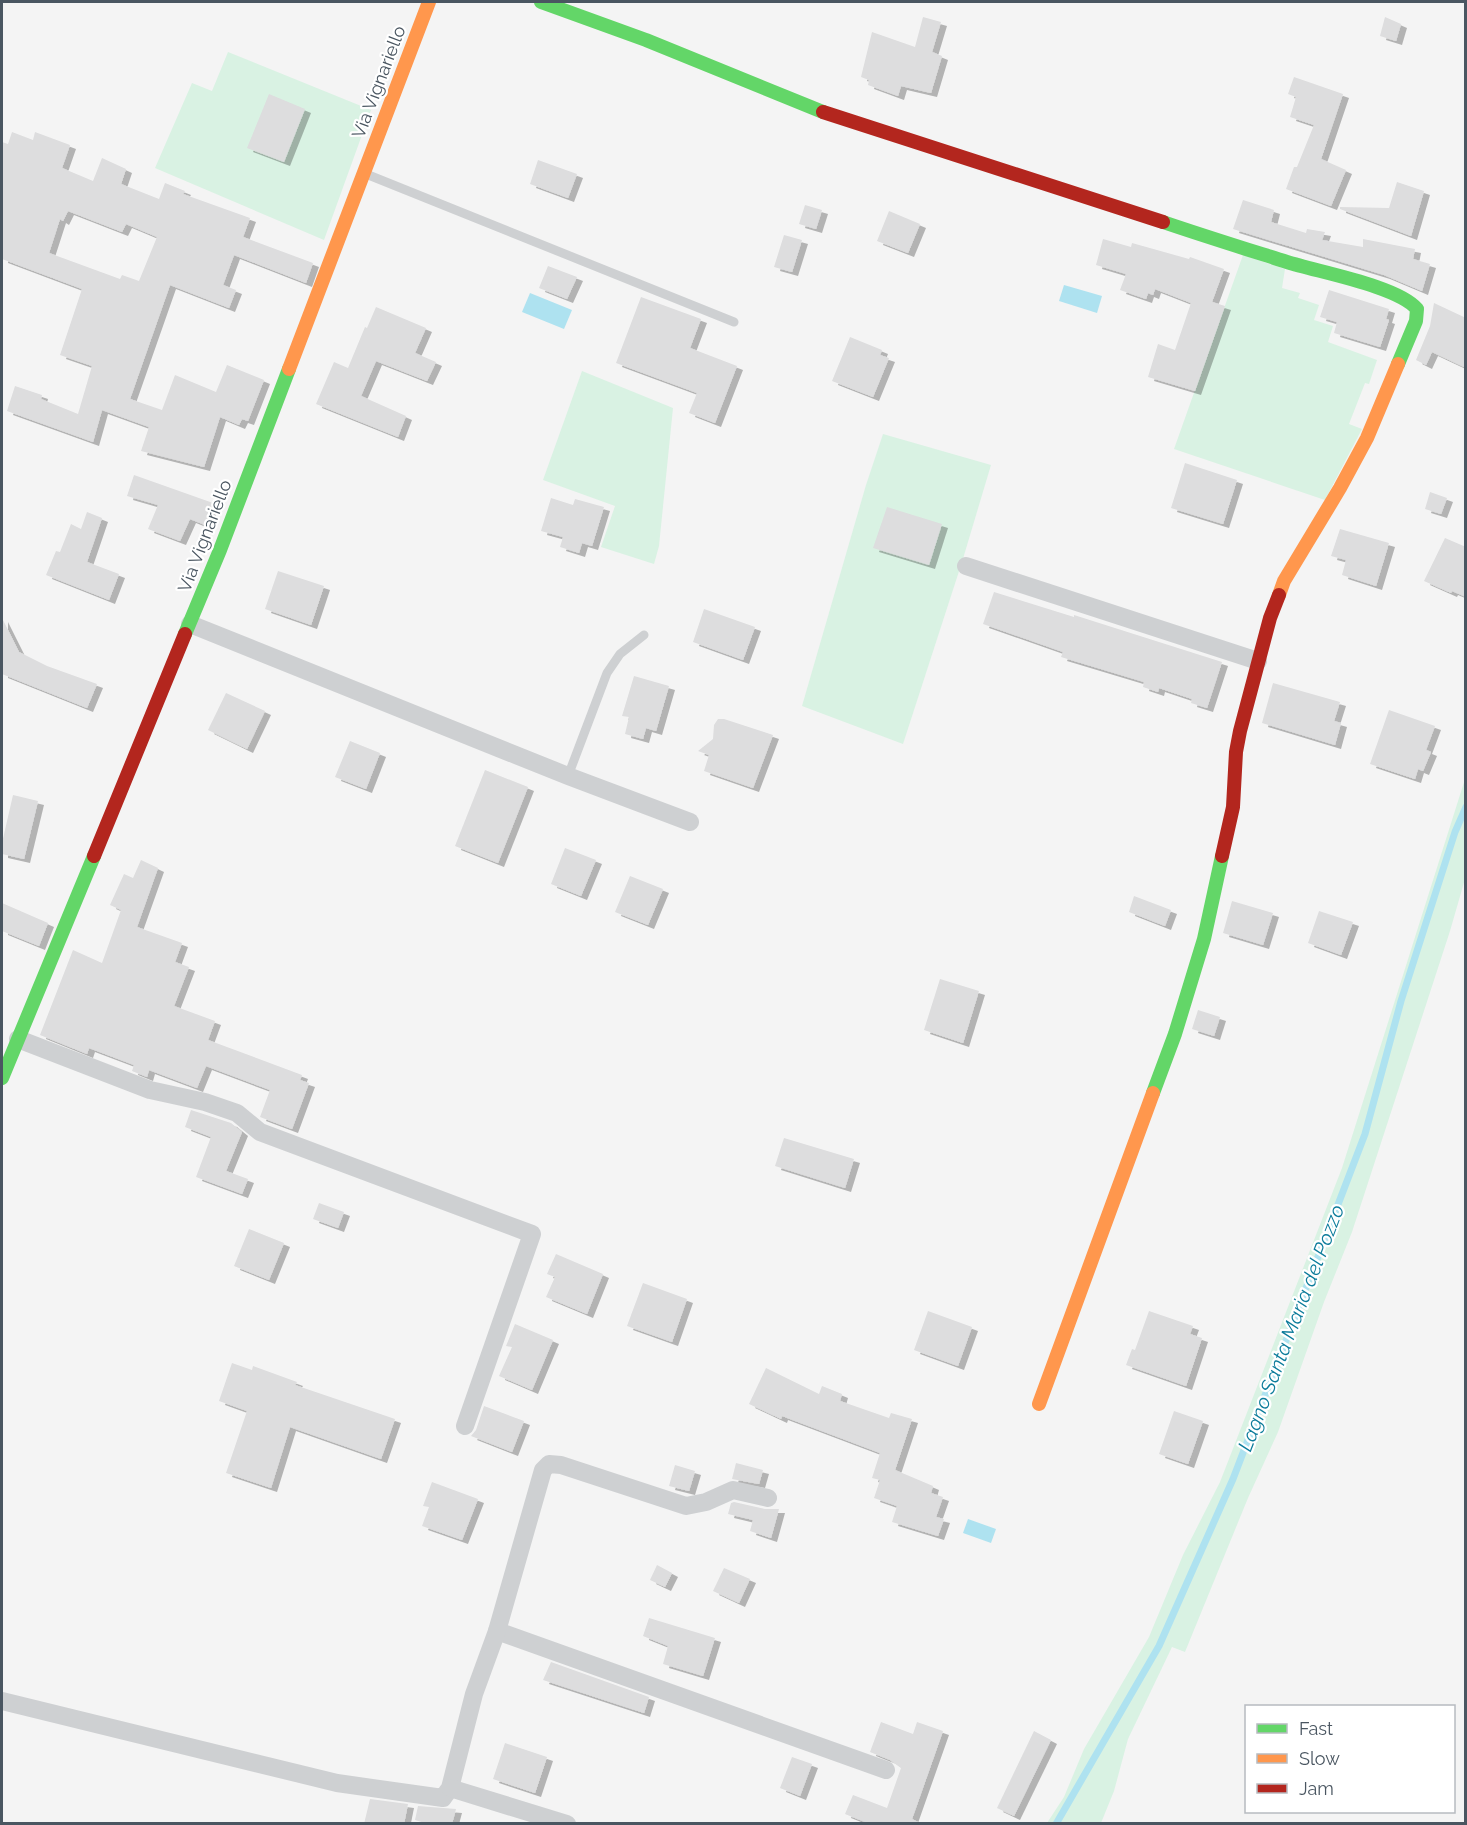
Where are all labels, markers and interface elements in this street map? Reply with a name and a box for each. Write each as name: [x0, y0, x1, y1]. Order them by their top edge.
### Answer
street label: Via Vignariello: [347, 22, 410, 141]
street label: Via Vignariello: [173, 476, 236, 595]
water label: Lagno Santa Maria del Pozzo: [1233, 1201, 1349, 1455]
legend: [1245, 1705, 1455, 1813]
text: Fast: [1299, 1718, 1333, 1739]
text: Slow: [1299, 1748, 1340, 1769]
text: Jam: [1299, 1778, 1334, 1799]

